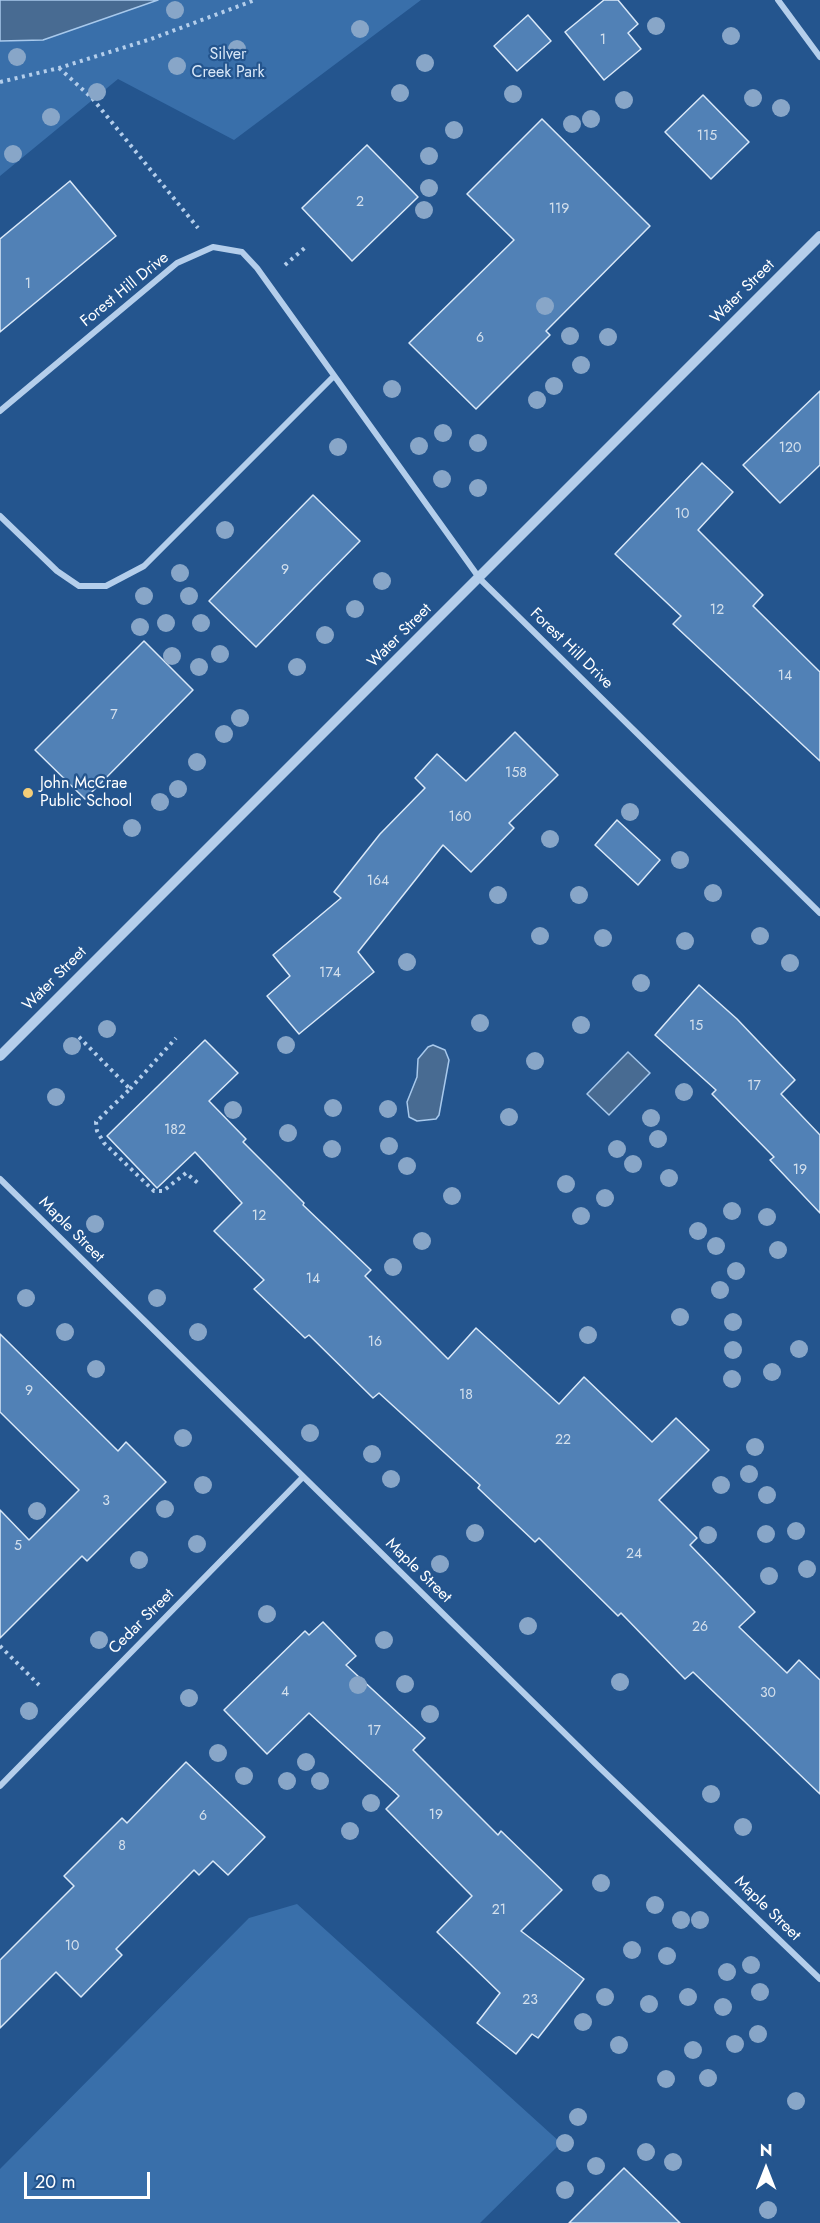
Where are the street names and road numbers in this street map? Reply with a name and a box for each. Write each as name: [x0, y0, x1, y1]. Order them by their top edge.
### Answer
street label: Forest Hill Drive: [77, 249, 173, 331]
street label: Water Street: [707, 256, 779, 328]
street label: Water Street: [364, 600, 436, 672]
street label: Forest Hill Drive: [525, 605, 617, 693]
street label: Water Street: [19, 943, 91, 1015]
street label: Maple Street: [34, 1193, 108, 1267]
street label: Maple Street: [381, 1535, 455, 1607]
street label: Cedar Street: [105, 1585, 179, 1659]
street label: Maple Street: [730, 1873, 804, 1945]

